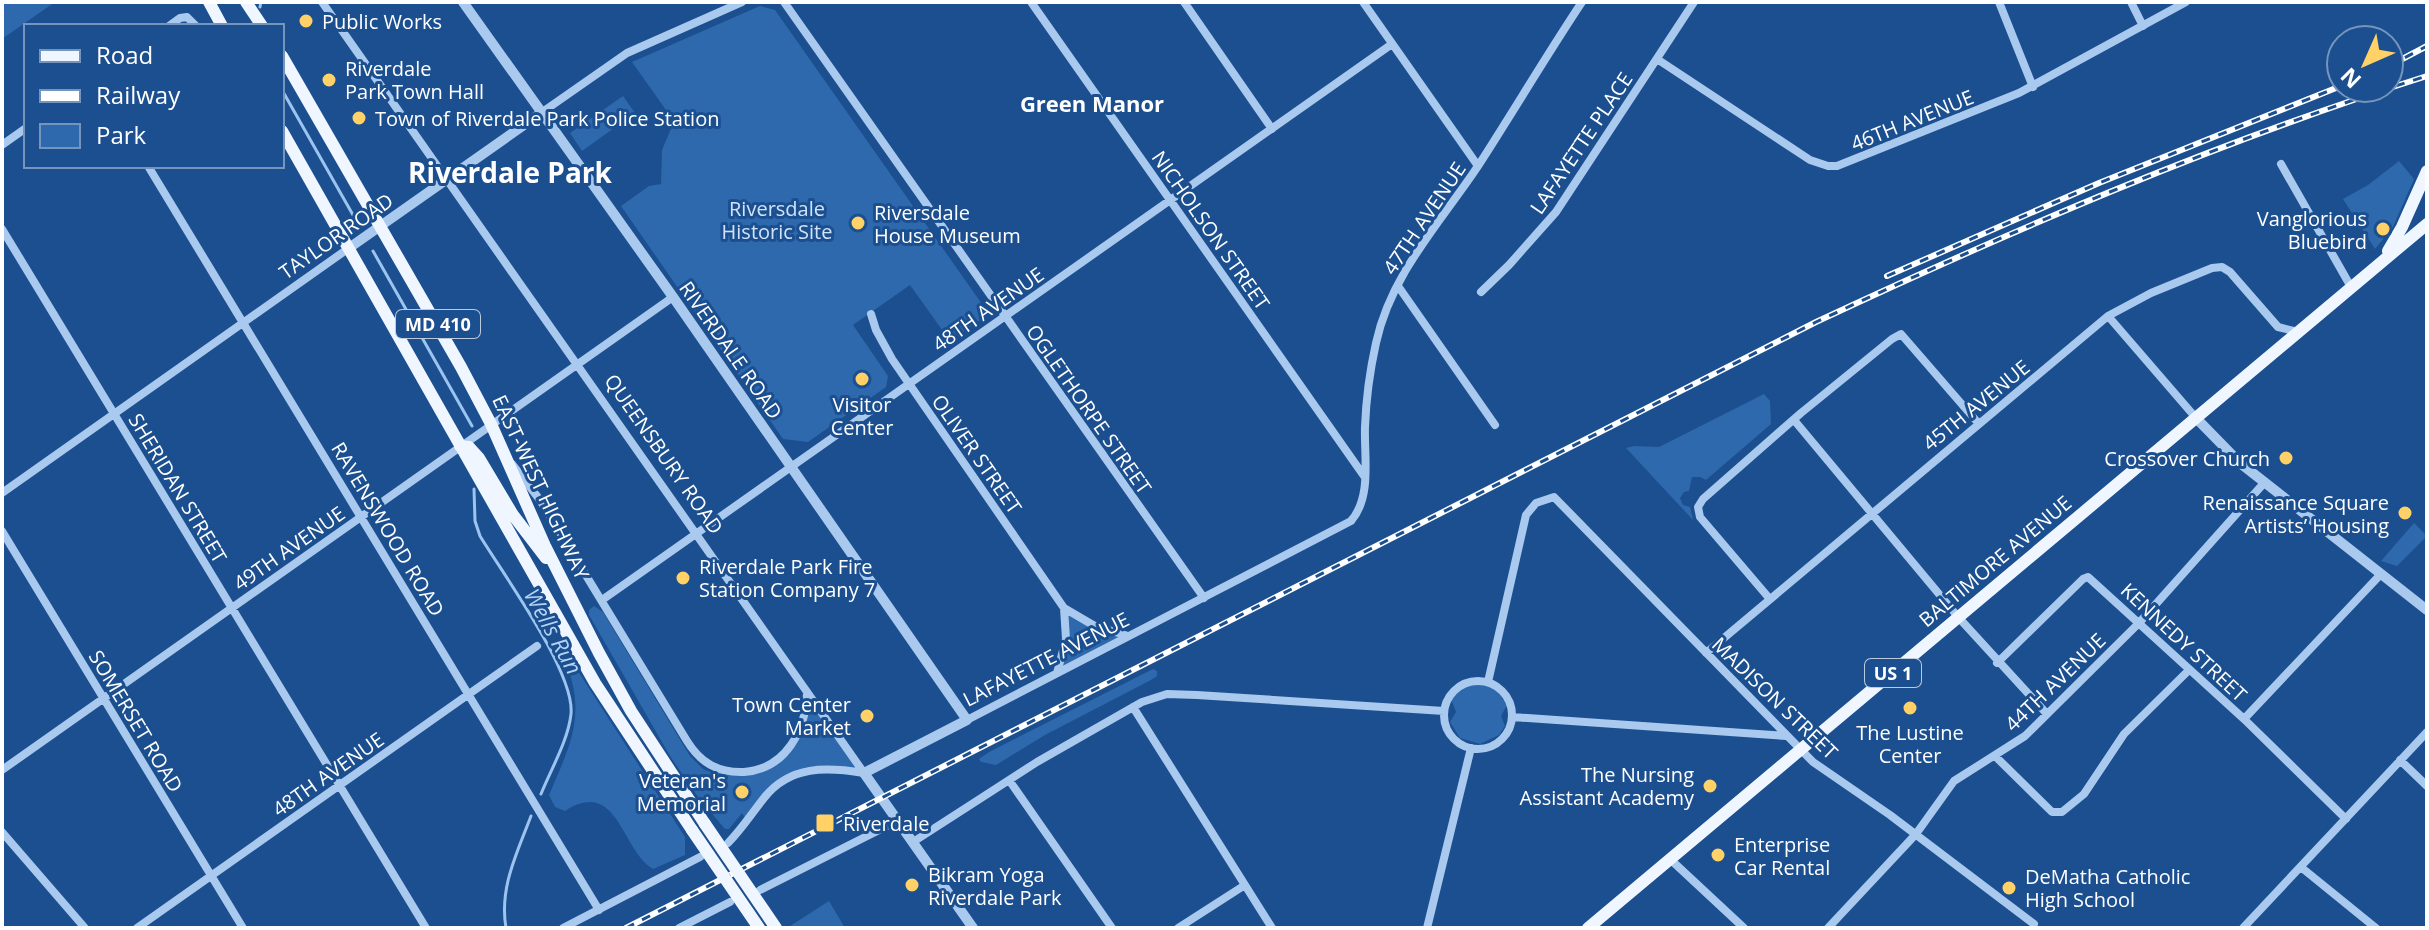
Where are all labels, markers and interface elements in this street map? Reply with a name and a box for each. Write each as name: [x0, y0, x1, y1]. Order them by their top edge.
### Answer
place label: Public Works: [322, 8, 442, 35]
marker: Public Works: [297, 12, 315, 30]
legend: [24, 24, 284, 168]
north arrow: [2325, 24, 2405, 104]
text: Road: [96, 38, 153, 71]
place label: Riverdale Park Town Hall: [345, 55, 484, 105]
text: N: [2333, 62, 2367, 96]
street label: LAFAYETTE PLACE: [1524, 67, 1638, 219]
marker: Riverdale Park Town Hall: [320, 71, 338, 89]
text: Railway: [96, 78, 181, 111]
street label: 46TH AVENUE: [1847, 83, 1977, 157]
district label: Green Manor: [1020, 88, 1164, 118]
place label: Town of Riverdale Park Police Station: [375, 105, 719, 132]
marker: Town of Riverdale Park Police Station: [350, 109, 368, 127]
text: Park: [96, 118, 147, 151]
street label: NICHOLSON STREET: [1146, 145, 1276, 315]
district label: Riverdale Park: [408, 153, 613, 191]
street label: 47TH AVENUE: [1376, 156, 1472, 280]
street label: TAYLOR ROAD: [274, 187, 398, 285]
park label: Riversdale Historic Site: [722, 195, 832, 245]
place label: Riversdale House Museum: [874, 199, 1021, 249]
place label: Vanglorious Bluebird: [2257, 205, 2367, 255]
marker: Riversdale House Museum: [849, 214, 867, 232]
marker: Vanglorious Bluebird: [2374, 220, 2392, 238]
street label: 48TH AVENUE: [927, 261, 1049, 357]
street label: RIVERDALE ROAD: [673, 276, 789, 424]
road number: MD 410: [396, 310, 480, 338]
street label: OGLETHORPE STREET: [1020, 319, 1158, 499]
street label: 45TH AVENUE: [1917, 354, 2035, 456]
street label: QUEENSBURY ROAD: [599, 369, 729, 539]
marker: Visitor Center: [853, 370, 871, 388]
street label: OLIVER STREET: [926, 389, 1028, 519]
street label: EAST-WEST HIGHWAY: [486, 390, 596, 584]
place label: Visitor Center: [831, 391, 893, 441]
street label: SHERIDAN STREET: [123, 408, 233, 568]
street label: RAVENSWOOD ROAD: [325, 437, 451, 621]
place label: Crossover Church: [2104, 445, 2270, 472]
marker: Crossover Church: [2277, 449, 2295, 467]
street label: BALTIMORE AVENUE: [1913, 489, 2077, 633]
place label: Renaissance Square Artists’ Housing: [2203, 489, 2389, 539]
street label: 49TH AVENUE: [228, 500, 350, 596]
marker: Renaissance Square Artists’ Housing: [2396, 504, 2414, 522]
place label: Riverdale Park Fire Station Company 7: [699, 553, 875, 603]
marker: Riverdale Park Fire Station Company 7: [674, 569, 692, 587]
street label: KENNEDY STREET: [2115, 577, 2253, 707]
water label: Wells Run: [518, 583, 590, 679]
street label: LAFAYETTE AVENUE: [958, 605, 1134, 713]
street label: 44TH AVENUE: [1999, 627, 2111, 737]
street label: MADISON STREET: [1706, 631, 1844, 765]
street label: SOMERSET ROAD: [83, 645, 189, 797]
road number: US 1: [1865, 659, 1921, 687]
place label: Town Center Market: [732, 691, 851, 741]
marker: The Lustine Center: [1901, 699, 1919, 717]
marker: Town Center Market: [858, 707, 876, 725]
place label: The Lustine Center: [1856, 719, 1964, 769]
street label: 48TH AVENUE: [267, 726, 389, 822]
place label: The Nursing Assistant Academy: [1520, 761, 1695, 811]
place label: Veteran's Memorial: [637, 767, 726, 817]
marker: The Nursing Assistant Academy: [1701, 777, 1719, 795]
marker: Veteran's Memorial: [733, 783, 751, 801]
place label: Riverdale: [843, 810, 929, 837]
marker: Riverdale: [814, 812, 836, 834]
place label: Enterprise Car Rental: [1734, 831, 1830, 881]
marker: Enterprise Car Rental: [1709, 846, 1727, 864]
place label: Bikram Yoga Riverdale Park: [928, 861, 1062, 911]
place label: DeMatha Catholic High School: [2025, 863, 2190, 913]
marker: Bikram Yoga Riverdale Park: [903, 876, 921, 894]
marker: DeMatha Catholic High School: [2000, 879, 2018, 897]

